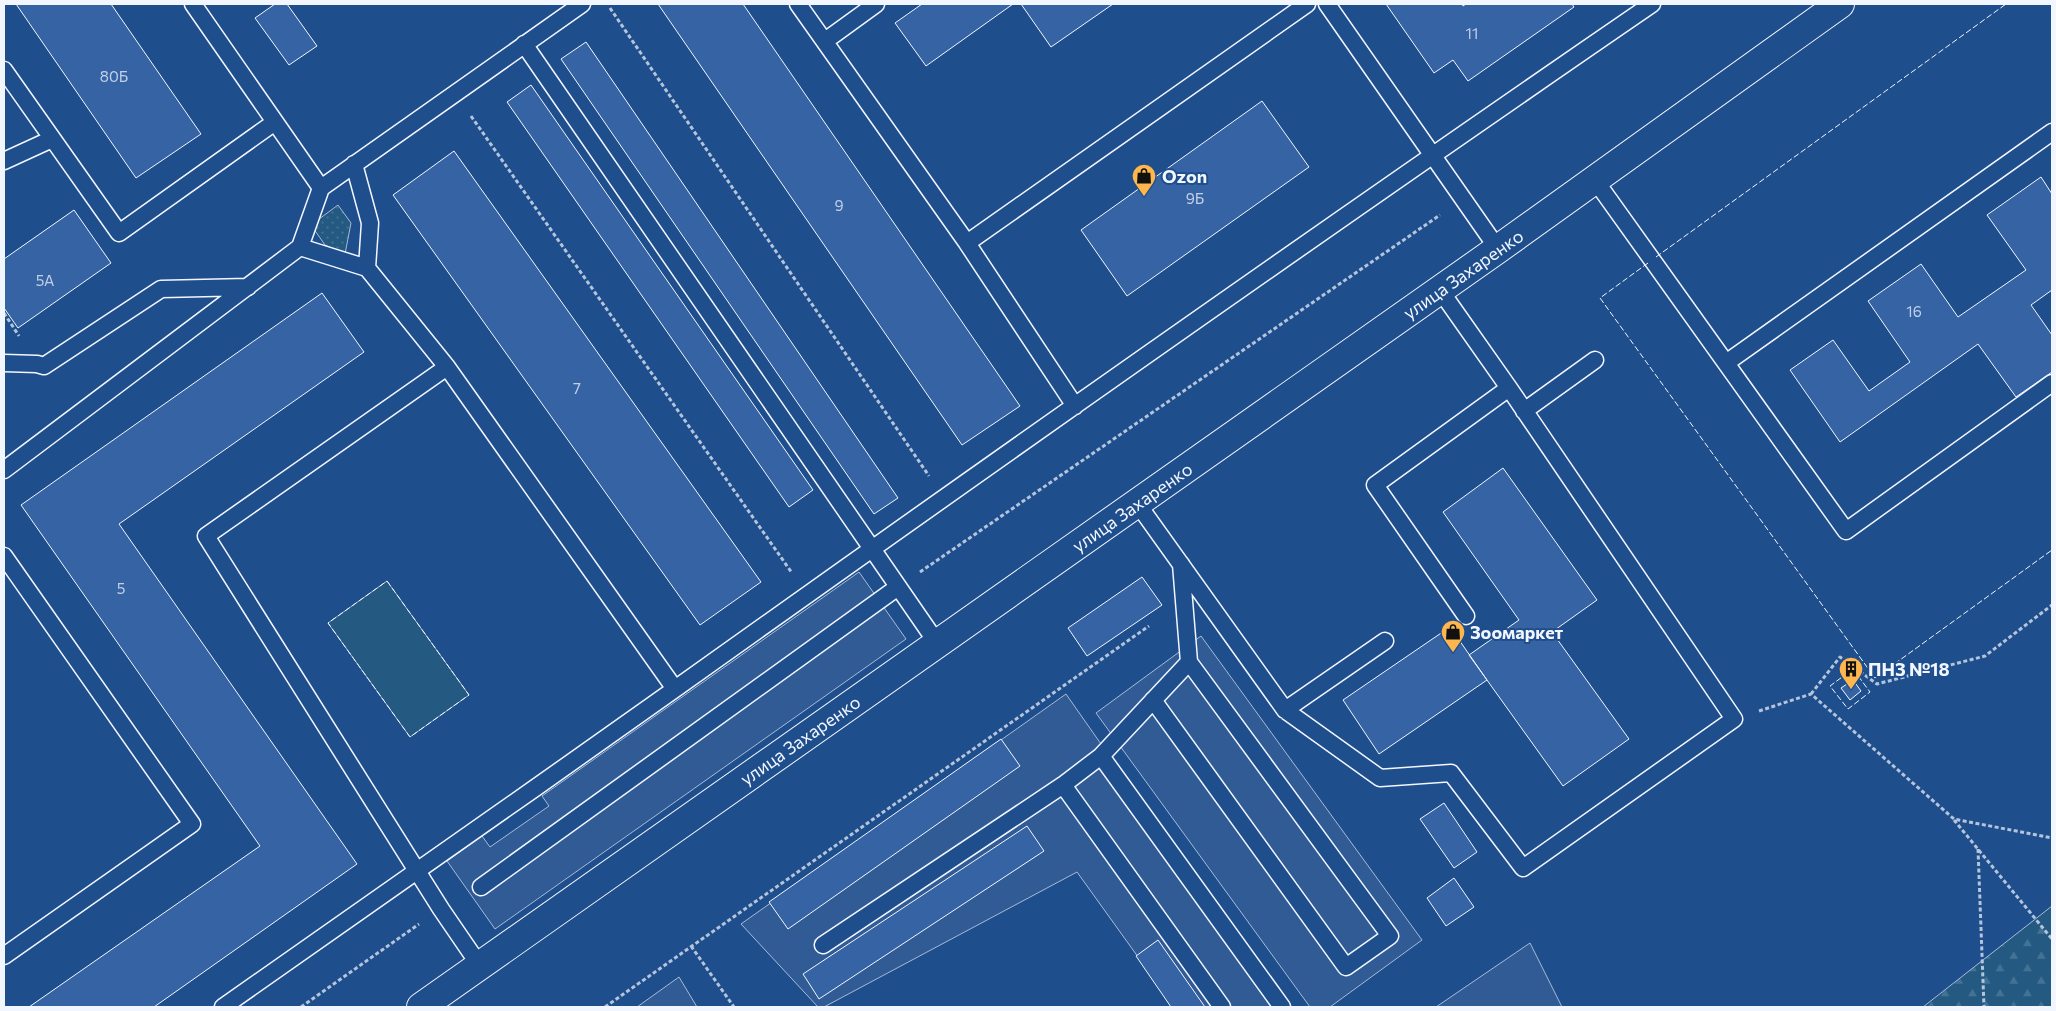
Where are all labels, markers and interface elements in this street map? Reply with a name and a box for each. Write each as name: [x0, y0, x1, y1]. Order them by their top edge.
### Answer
house number: 11: [1466, 24, 1478, 42]
house number: 80Б: [100, 67, 128, 85]
shop icon: Ozon: [1131, 163, 1157, 197]
place label: Ozon: [1162, 165, 1207, 187]
house number: 9Б: [1186, 189, 1204, 207]
house number: 9: [834, 196, 844, 214]
street label: улица Захаренко: [1399, 224, 1527, 324]
house number: 5А: [36, 271, 54, 289]
house number: 16: [1906, 302, 1922, 320]
house number: 7: [573, 379, 581, 397]
street label: улица Захаренко: [1068, 457, 1196, 557]
house number: 5: [117, 579, 125, 597]
shop icon: Зоомаркет: [1440, 619, 1466, 653]
place label: Зоомаркет: [1470, 621, 1564, 643]
building icon: ПНЗ №18: [1838, 656, 1864, 690]
place label: ПНЗ №18: [1868, 658, 1950, 680]
street label: улица Захаренко: [736, 690, 864, 790]

